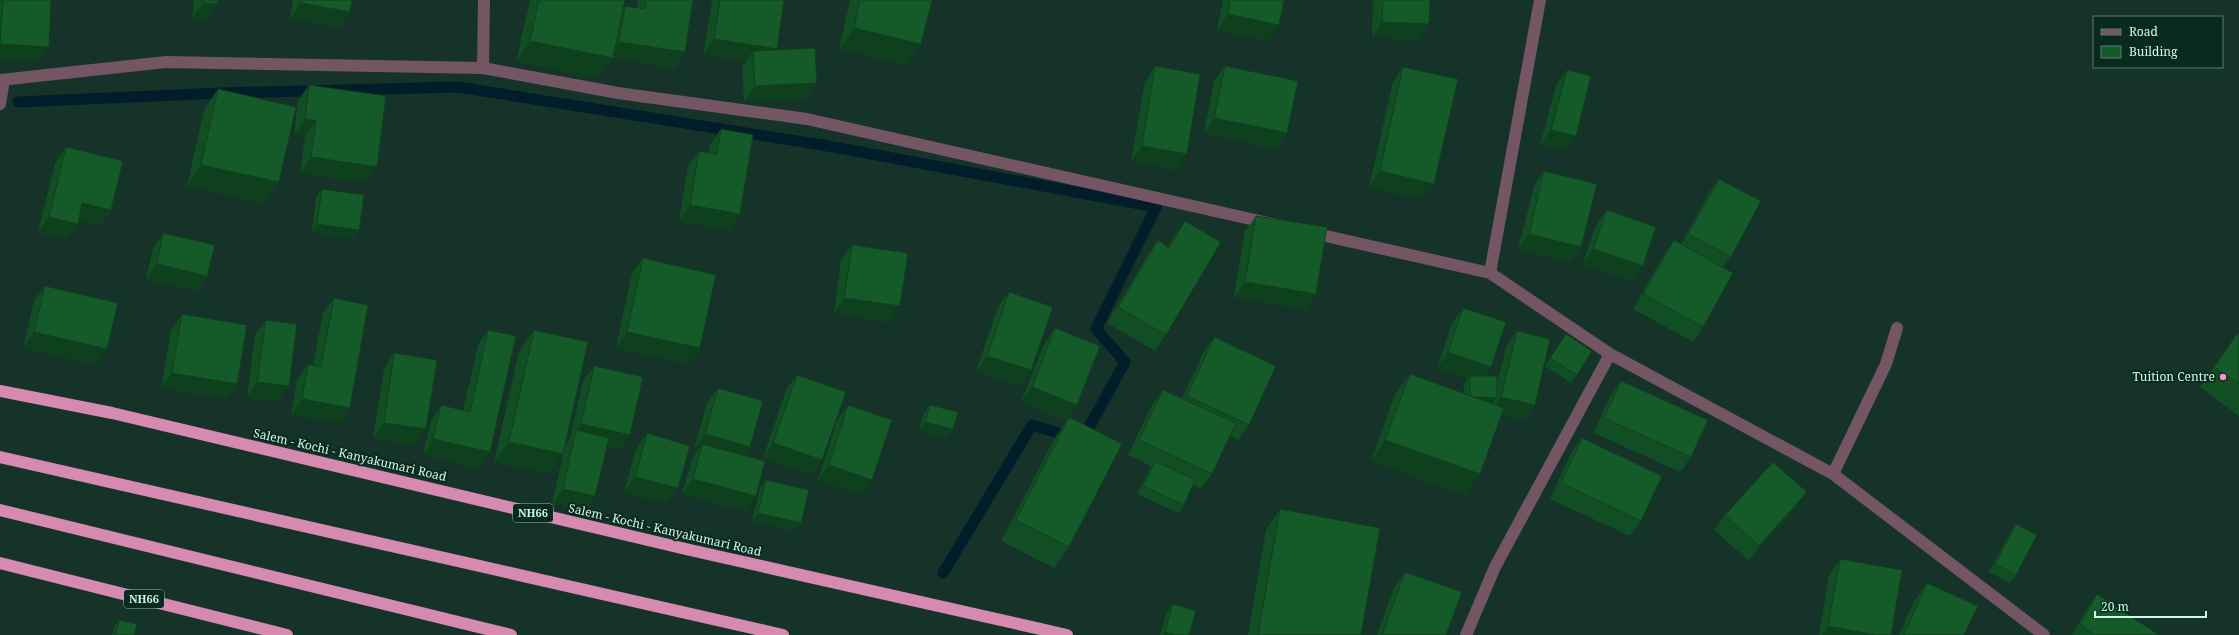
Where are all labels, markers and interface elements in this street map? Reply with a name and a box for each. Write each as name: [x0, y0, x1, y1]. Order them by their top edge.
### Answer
legend: [2093, 16, 2223, 68]
text: Road: [2129, 23, 2159, 40]
text: Building: [2129, 43, 2178, 60]
place label: Tuition Centre: [2133, 368, 2215, 385]
marker: Tuition Centre: [2218, 372, 2228, 382]
street label: Salem - Kochi - Kanyakumari Road: [252, 424, 449, 485]
street label: Salem - Kochi - Kanyakumari Road: [567, 499, 764, 560]
road number: NH66: [513, 504, 553, 522]
road number: NH66: [124, 590, 164, 608]
scale bar: [2095, 593, 2206, 619]
text: 20 m: [2101, 598, 2129, 615]

